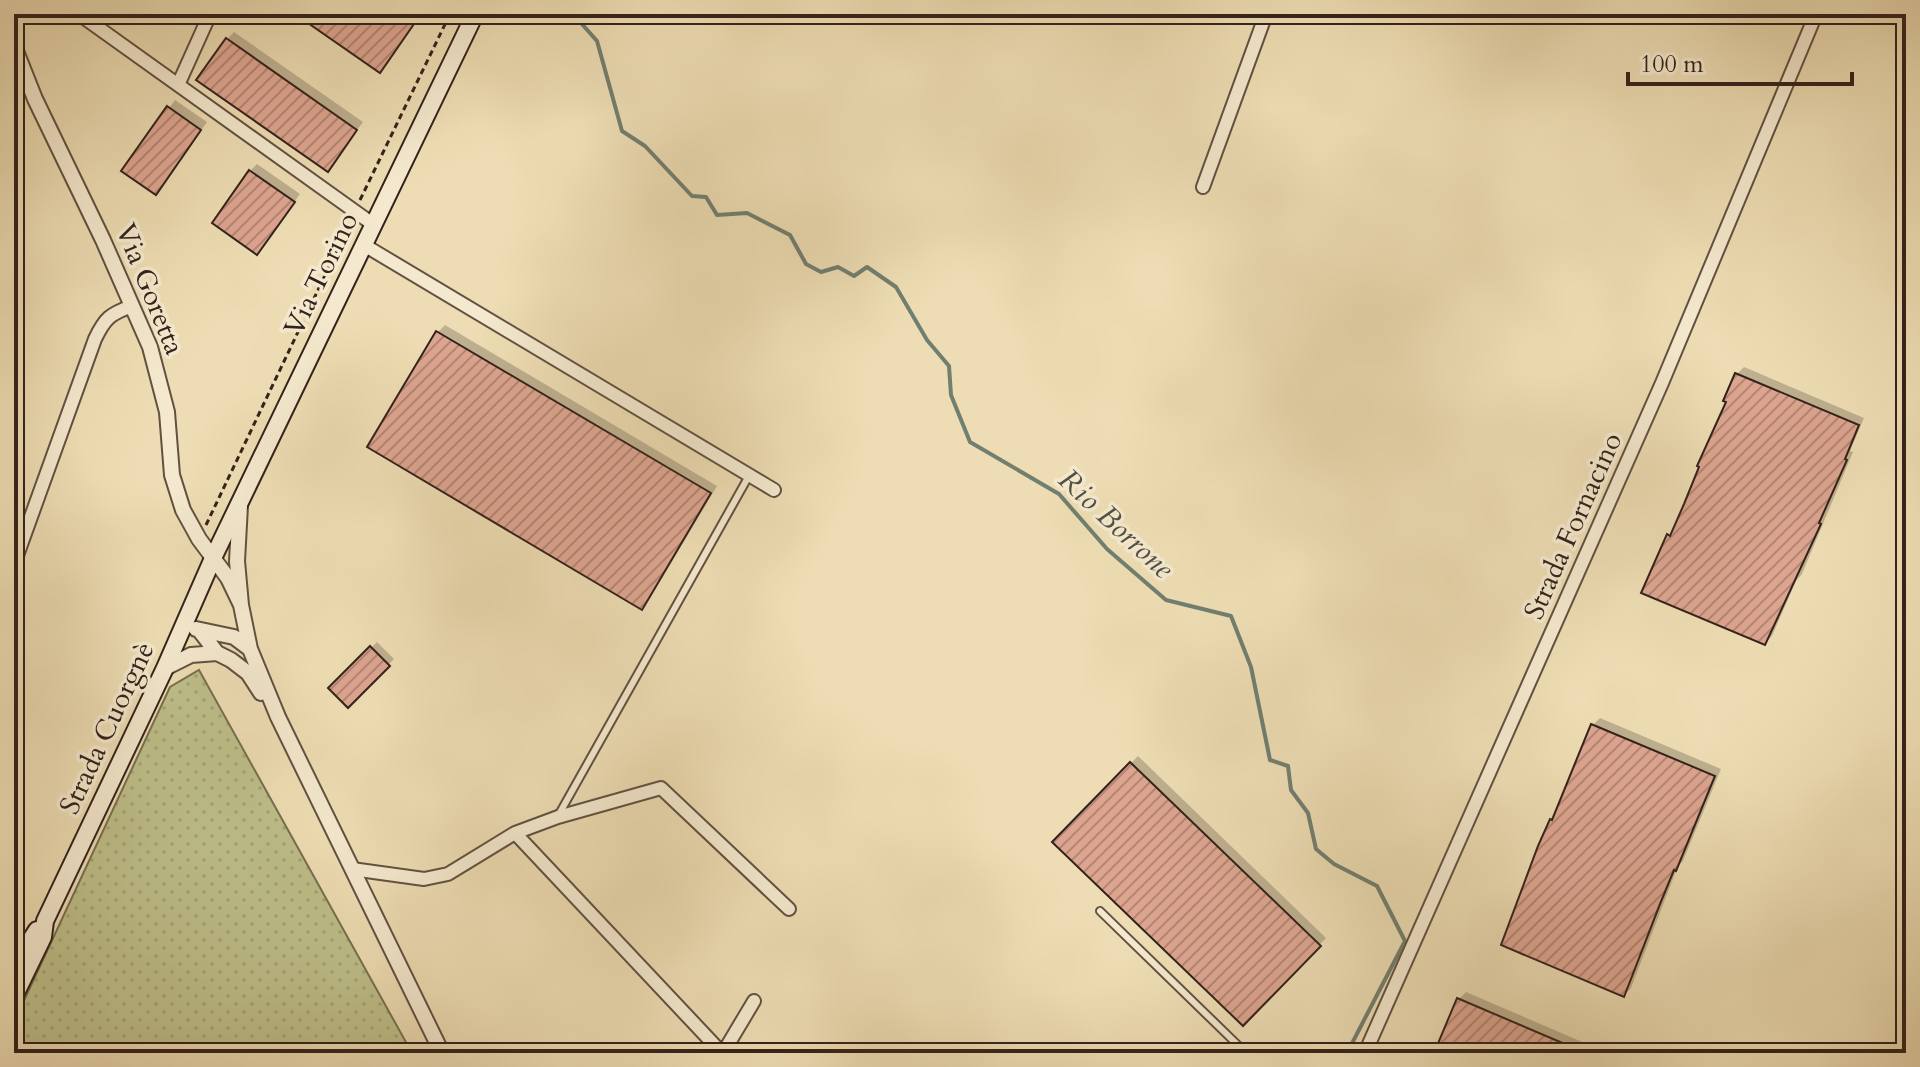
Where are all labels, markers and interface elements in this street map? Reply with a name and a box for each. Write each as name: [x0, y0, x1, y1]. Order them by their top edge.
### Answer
scale bar: [1628, 36, 1852, 86]
text: 100 m: [1640, 48, 1704, 81]
street label: Via Torino: [275, 206, 367, 342]
street label: Via Goretta: [107, 218, 193, 360]
street label: Strada Fornacino: [1515, 427, 1631, 625]
water label: Rio Borrone: [1049, 460, 1183, 588]
street label: Strada Cuorgnè: [50, 636, 164, 820]

